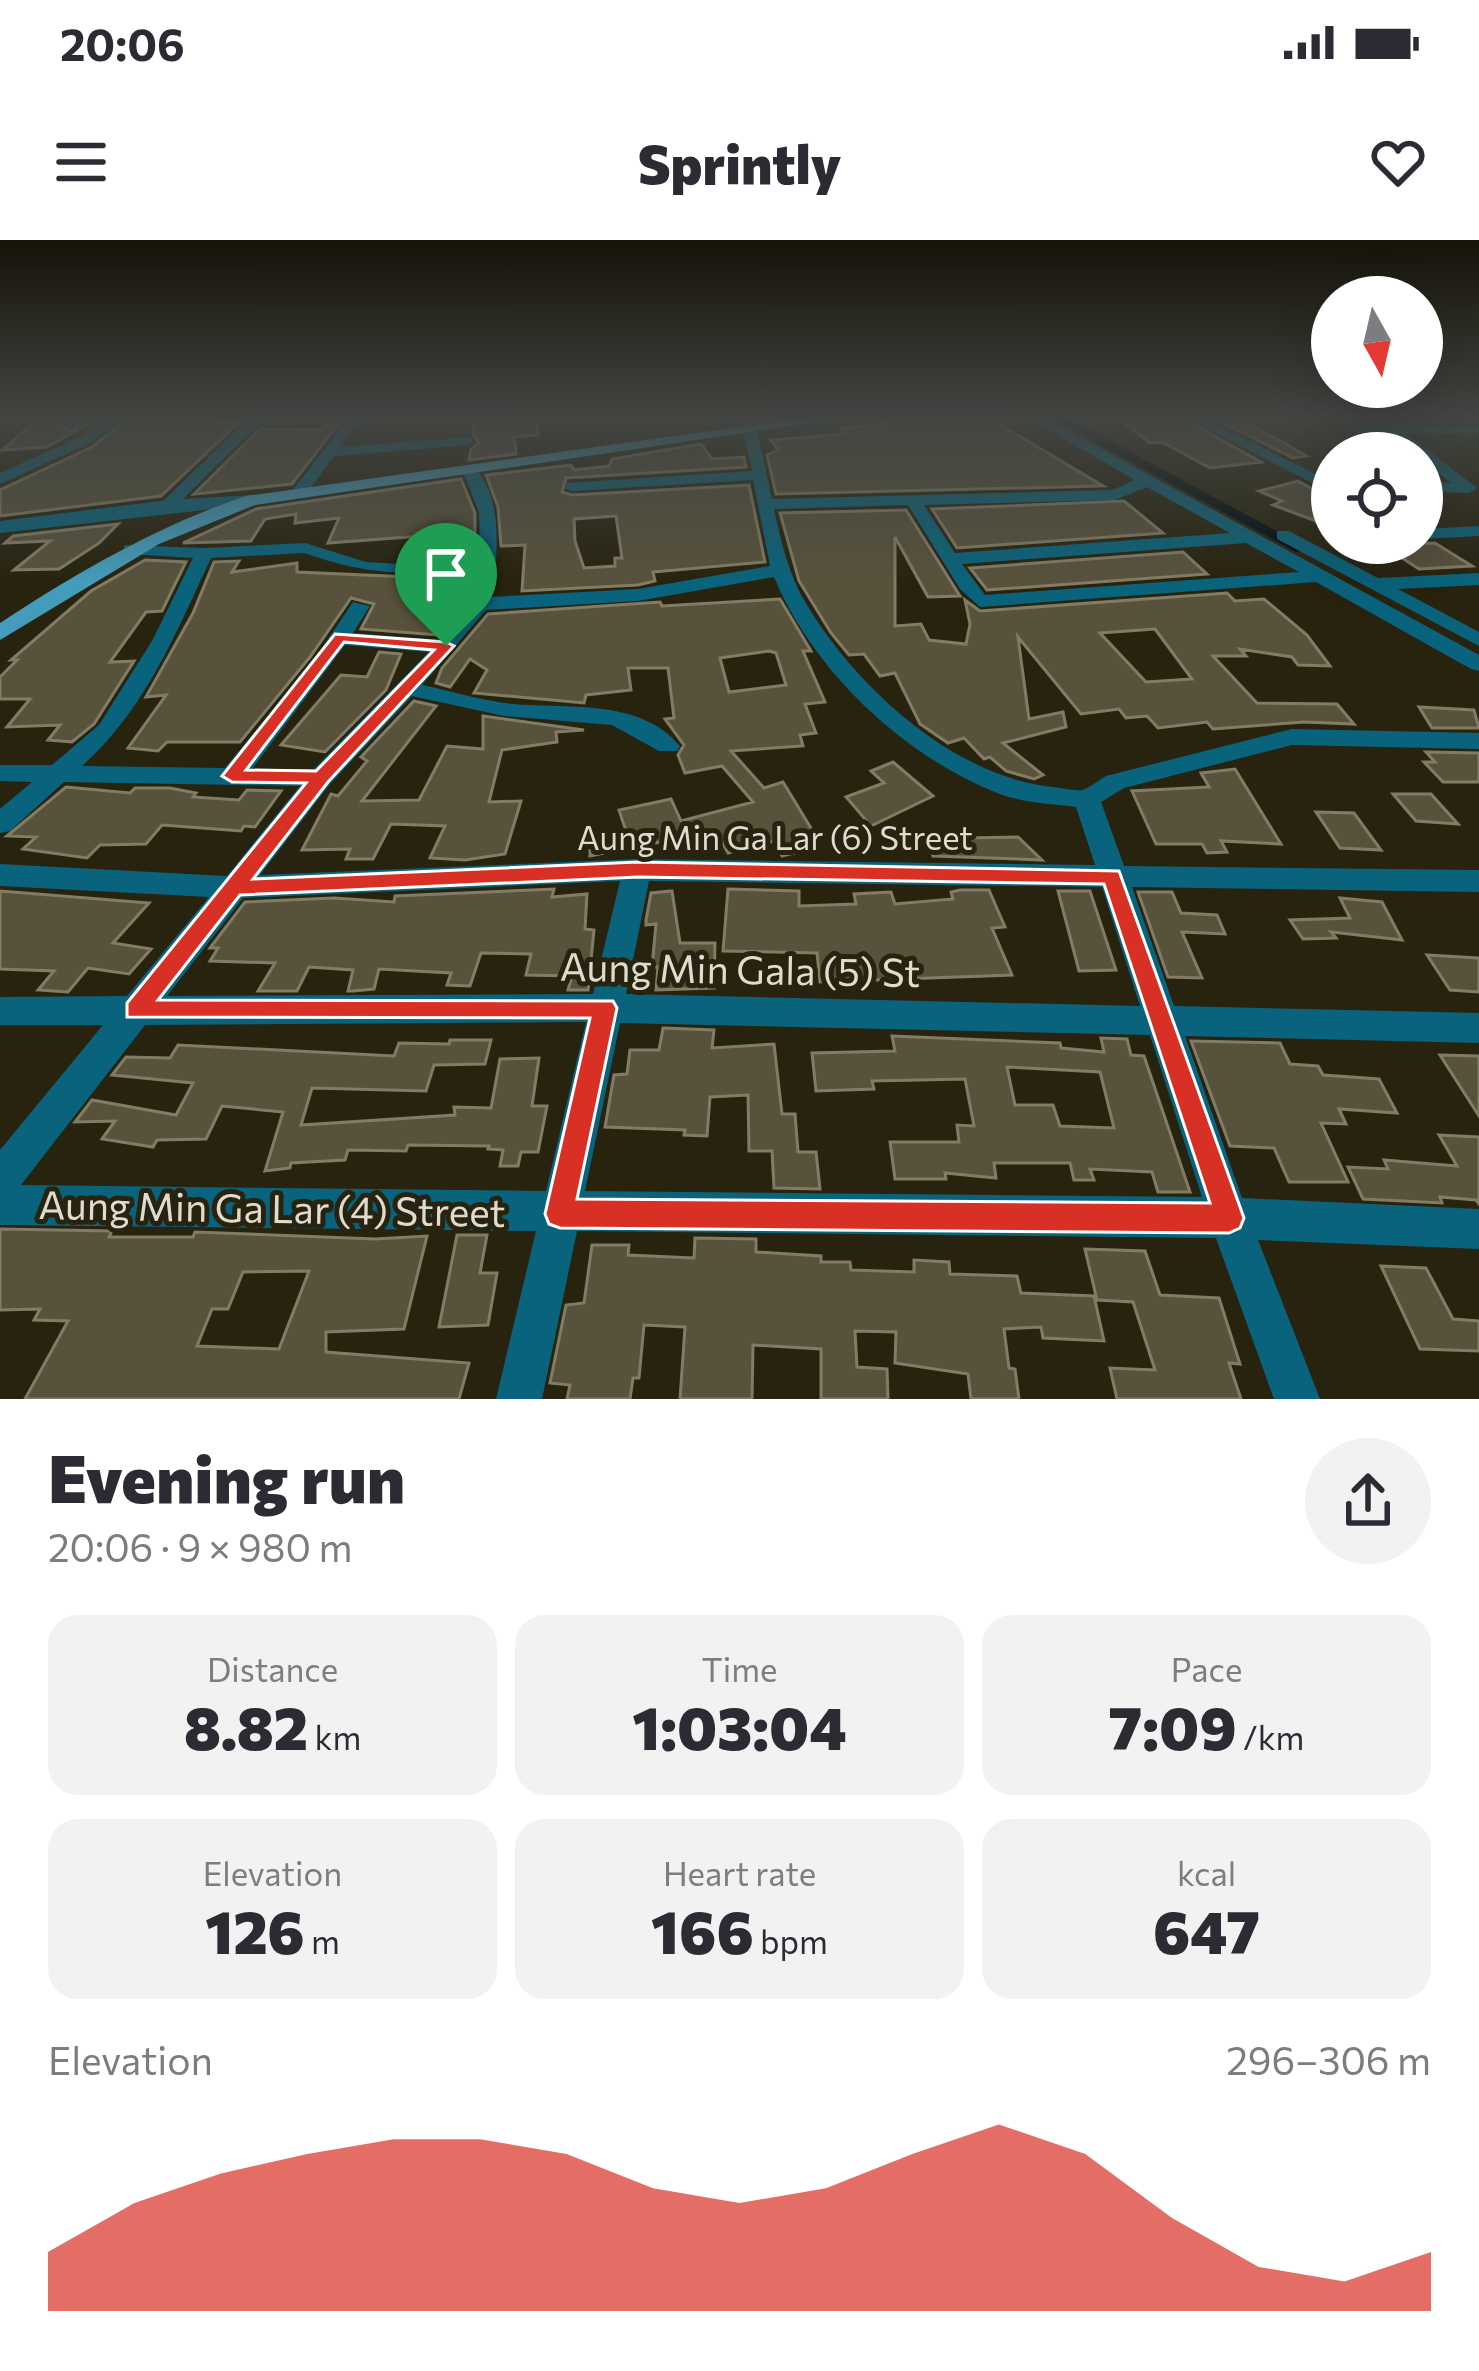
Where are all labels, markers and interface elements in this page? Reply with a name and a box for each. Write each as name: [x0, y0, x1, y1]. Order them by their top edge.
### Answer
text: 20:06: [60, 15, 185, 70]
icon: menu: [48, 129, 114, 195]
text: Sprintly: [638, 129, 841, 195]
icon: heart: [1365, 129, 1431, 195]
north arrow: [1311, 276, 1443, 408]
map controls: [1311, 276, 1443, 564]
button: locate: [1311, 432, 1443, 564]
pin: [395, 523, 497, 646]
icon: arrive: [413, 541, 479, 607]
street label: Aung Min Ga Lar (6) Street: [577, 816, 973, 857]
street label: Aung Min Gala (5) St: [559, 941, 921, 995]
street label: Aung Min Ga Lar (4) Street: [38, 1179, 506, 1235]
text: Evening run: [48, 1436, 405, 1517]
button: share: [1305, 1438, 1431, 1564]
text: 20:06 · 9 × 980 m: [48, 1522, 352, 1570]
text: Distance: [207, 1648, 338, 1689]
text: Time: [702, 1648, 777, 1689]
text: Pace: [1171, 1648, 1242, 1689]
text: 8.82: [184, 1689, 308, 1762]
text: 1:03:04: [632, 1689, 847, 1762]
text: 7:09: [1109, 1689, 1237, 1762]
text: km: [308, 1716, 361, 1757]
text: /km: [1237, 1716, 1304, 1757]
text: Elevation: [203, 1852, 342, 1893]
text: Heart rate: [663, 1852, 816, 1893]
text: kcal: [1177, 1852, 1236, 1893]
text: 126: [205, 1893, 305, 1966]
text: 166: [651, 1893, 754, 1966]
text: 647: [1153, 1893, 1260, 1966]
text: m: [305, 1920, 340, 1961]
text: bpm: [754, 1920, 828, 1961]
text: Elevation: [48, 2035, 213, 2083]
text: 296–306 m: [1226, 2035, 1431, 2083]

